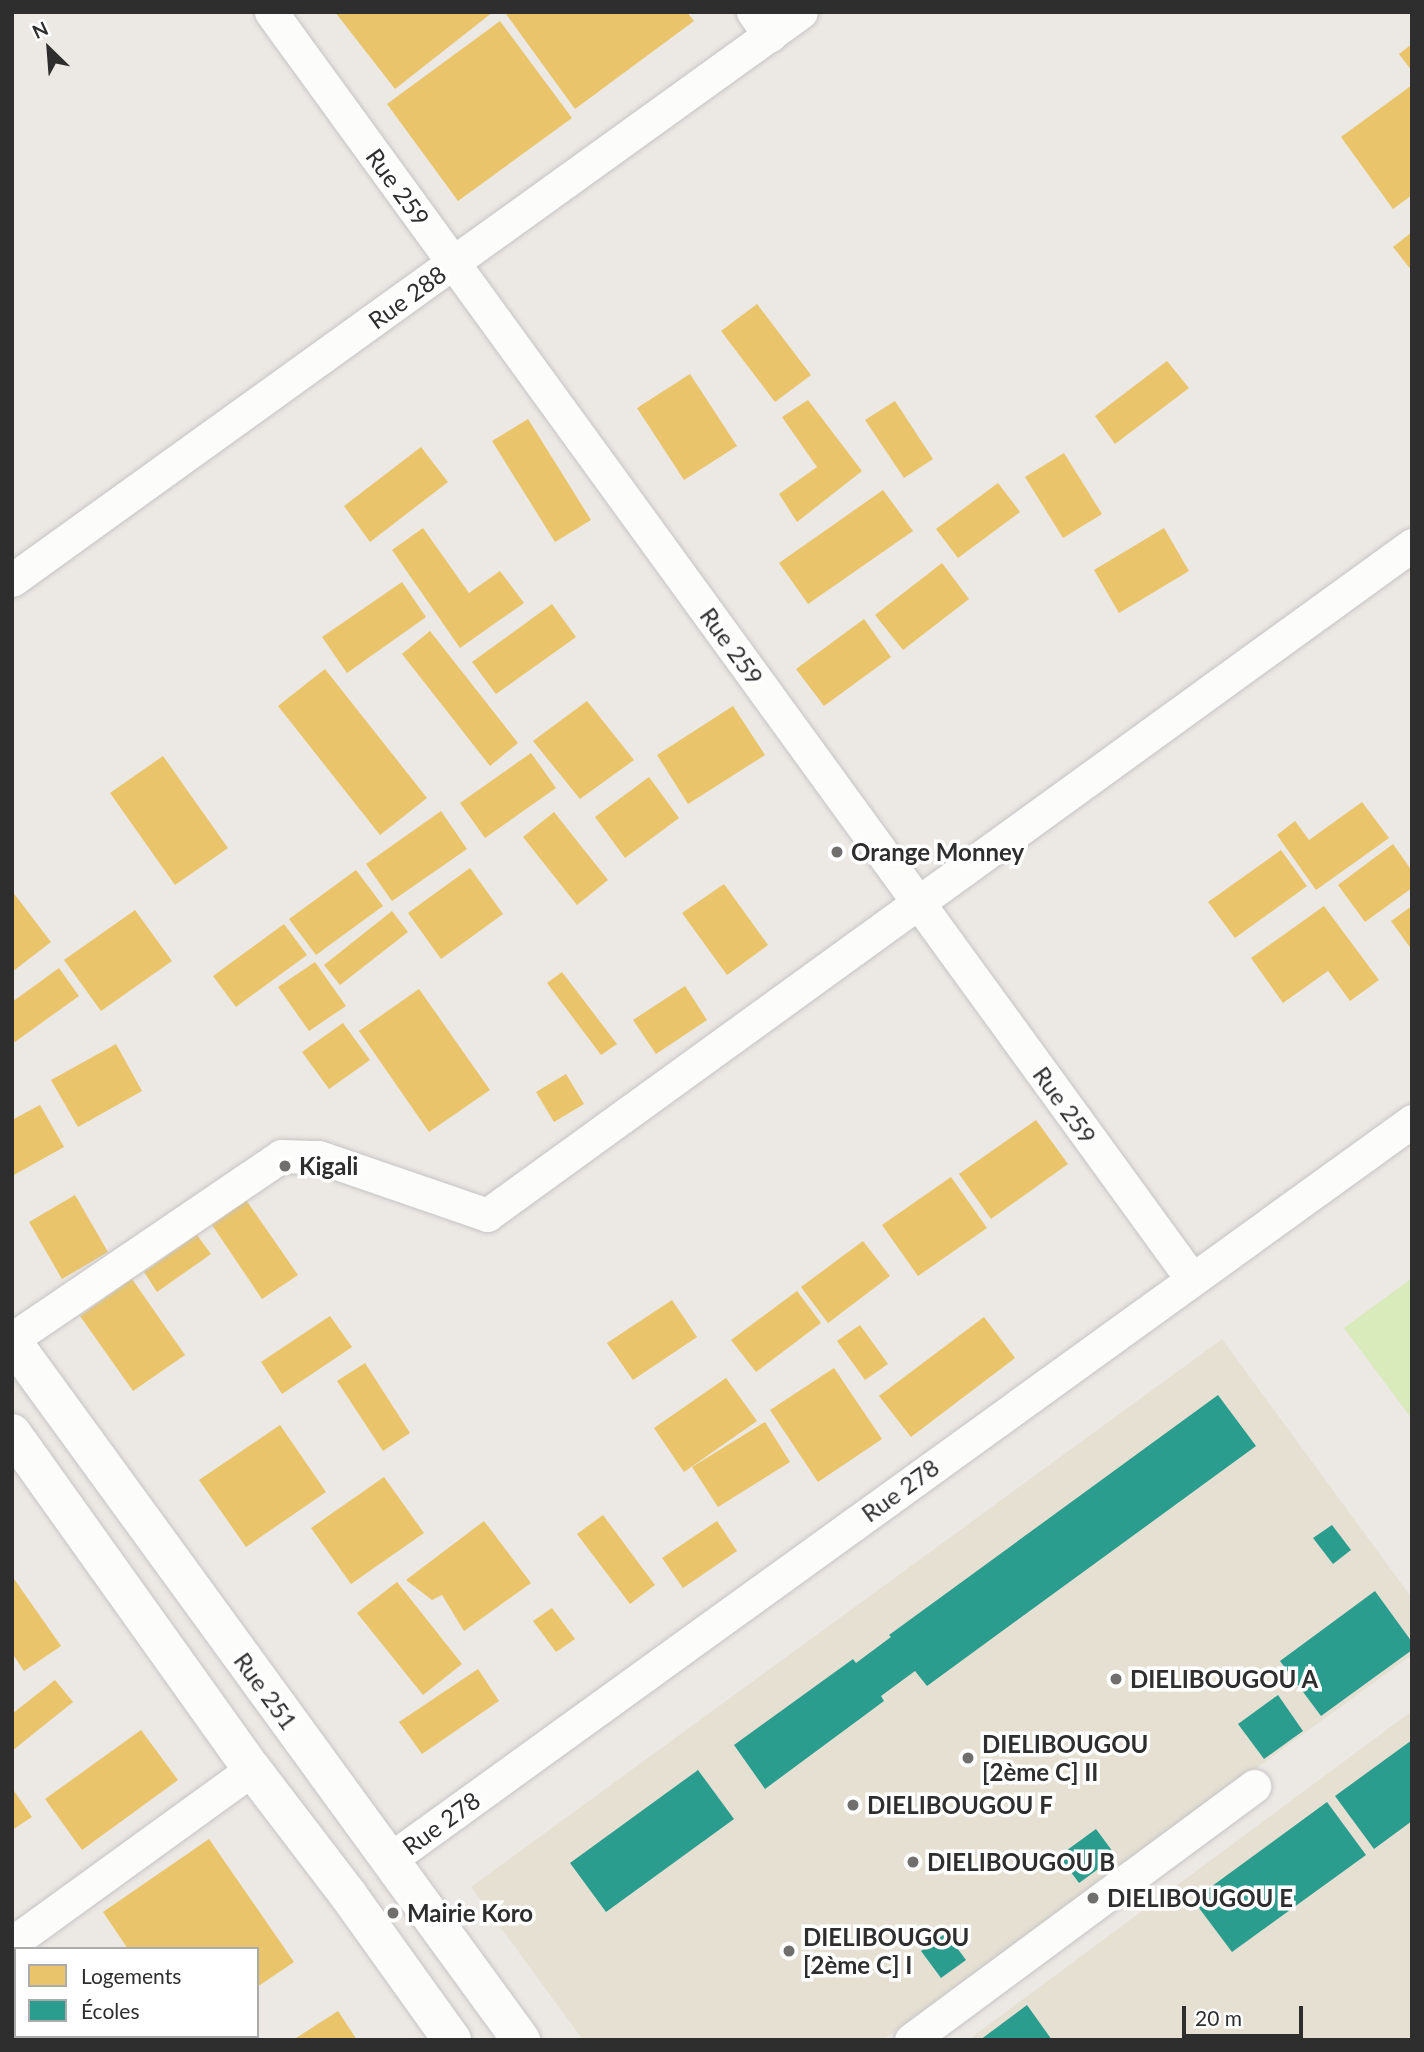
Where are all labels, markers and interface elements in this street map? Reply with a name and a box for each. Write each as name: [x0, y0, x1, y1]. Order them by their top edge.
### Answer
north arrow: [14, 14, 84, 84]
text: N: [28, 16, 51, 43]
street label: Rue 259: [360, 143, 436, 231]
street label: Rue 288: [363, 259, 451, 335]
street label: Rue 259: [694, 602, 770, 690]
place label: Orange Monney: [851, 838, 1024, 866]
marker: Orange Monney: [829, 844, 845, 860]
street label: Rue 259: [1027, 1061, 1103, 1149]
place label: Kigali: [299, 1152, 358, 1180]
marker: Kigali: [277, 1158, 293, 1174]
street label: Rue 278: [856, 1452, 944, 1528]
street label: Rue 251: [228, 1647, 304, 1735]
place label: DIELIBOUGOU A: [1130, 1665, 1319, 1693]
marker: DIELIBOUGOU A: [1108, 1671, 1124, 1687]
place label: DIELIBOUGOU [2ème C] II: [982, 1730, 1148, 1786]
marker: DIELIBOUGOU [2ème C] II: [960, 1750, 976, 1766]
street label: Rue 278: [397, 1785, 485, 1861]
place label: DIELIBOUGOU F: [867, 1791, 1053, 1819]
marker: DIELIBOUGOU F: [845, 1797, 861, 1813]
place label: DIELIBOUGOU B: [927, 1848, 1115, 1876]
marker: DIELIBOUGOU B: [905, 1854, 921, 1870]
place label: DIELIBOUGOU E: [1107, 1884, 1293, 1912]
marker: DIELIBOUGOU E: [1085, 1890, 1101, 1906]
place label: Mairie Koro: [407, 1899, 533, 1927]
marker: Mairie Koro: [385, 1905, 401, 1921]
place label: DIELIBOUGOU [2ème C] I: [803, 1923, 969, 1979]
marker: DIELIBOUGOU [2ème C] I: [781, 1943, 797, 1959]
legend: [14, 1947, 259, 2038]
text: Logements: [81, 1963, 181, 1988]
scale bar: [1186, 1993, 1307, 2037]
text: Écoles: [81, 1998, 140, 2023]
text: 20 m: [1195, 2005, 1242, 2030]

